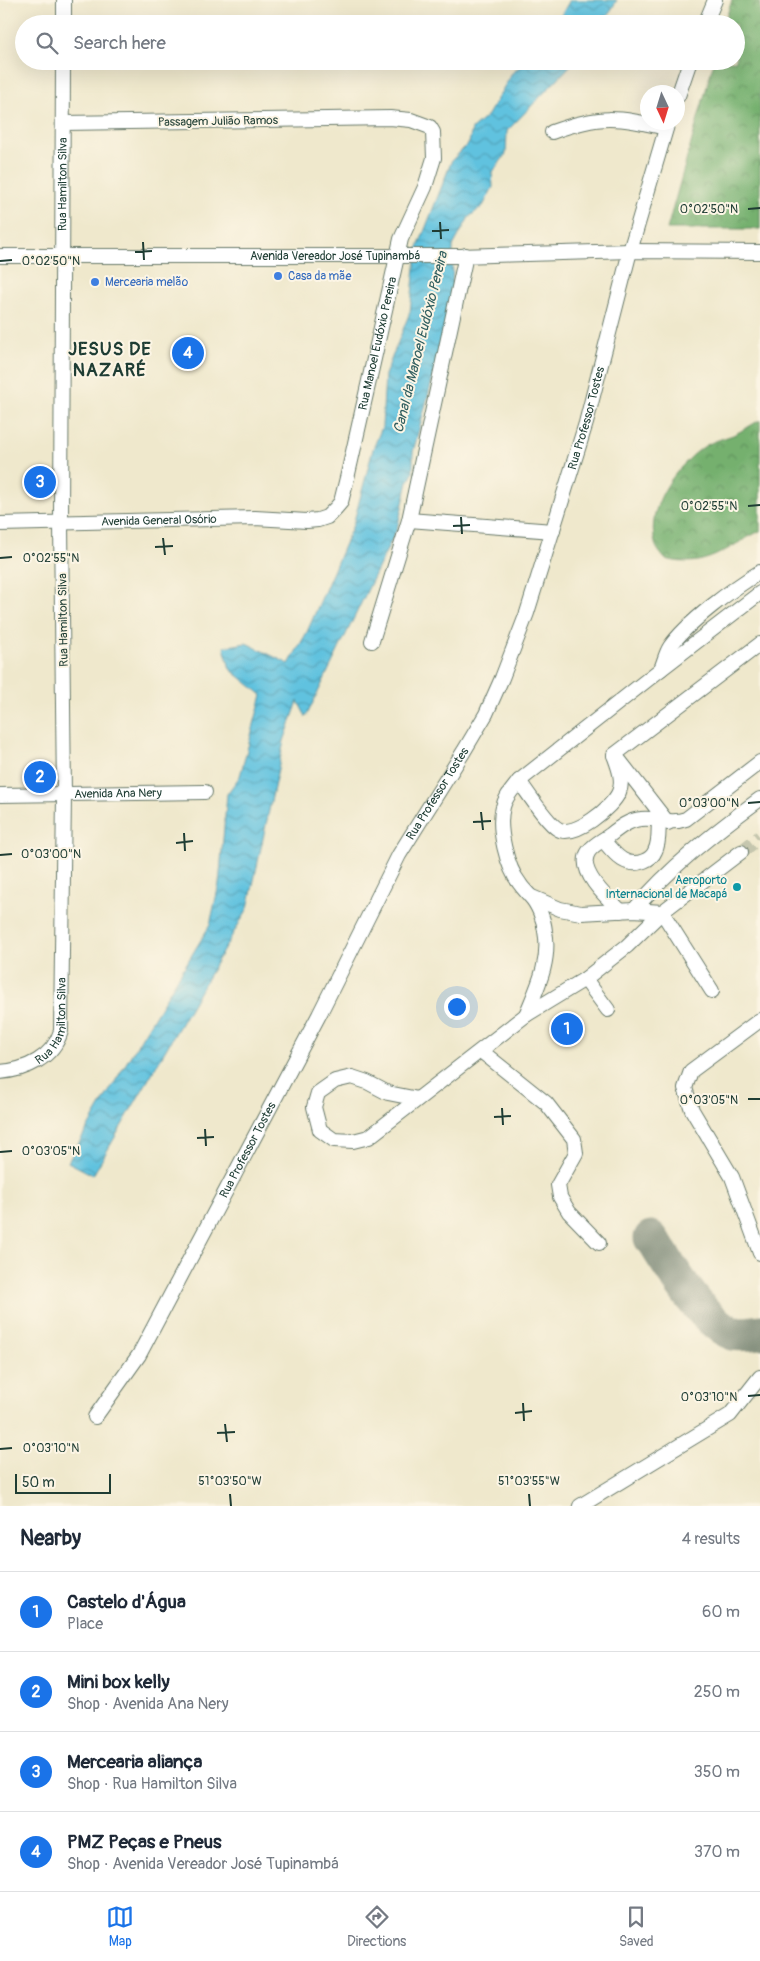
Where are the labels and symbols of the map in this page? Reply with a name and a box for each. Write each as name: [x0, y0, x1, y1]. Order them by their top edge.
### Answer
north arrow: [640, 85, 685, 130]
street label: Passagem Julião Ramos: [158, 113, 279, 130]
street label: Rua Hamilton Silva: [55, 137, 71, 231]
text: 0°02'50"N: [680, 202, 738, 217]
water label: Canal da Manoel Eudóxio Pereira: [390, 248, 452, 435]
street label: Avenida Vereador José Tupinambá: [250, 249, 420, 264]
text: 0°02'50"N: [22, 254, 80, 269]
place label: Casa da mãe: [288, 269, 351, 284]
marker: Casa da mãe: [272, 270, 284, 282]
place label: Mercearia melão: [105, 275, 189, 290]
street label: Rua Manoel Eudóxio Pereira: [356, 275, 400, 412]
marker: Mercearia melão: [89, 276, 101, 288]
pin: 4: [172, 334, 204, 372]
district label: JESUS DE NAZARÉ: [68, 338, 152, 382]
street label: Rua Professor Tostes: [565, 365, 608, 472]
pin: 3: [24, 463, 56, 501]
text: 0°02'55"N: [681, 499, 737, 514]
street label: Avenida General Osório: [101, 512, 217, 530]
text: 0°02'55"N: [23, 551, 79, 566]
street label: Rua Hamilton Silva: [55, 573, 72, 667]
street label: Rua Professor Tostes: [403, 744, 473, 843]
pin: 2: [24, 758, 56, 796]
street label: Avenida Ana Nery: [74, 786, 162, 802]
text: 0°03'00"N: [679, 796, 739, 811]
text: 0°03'00"N: [21, 847, 81, 862]
place label: Aeroporto Internacional de Macapá: [605, 873, 728, 902]
marker: Aeroporto Internacional de Macapá: [731, 881, 743, 893]
street label: Rua Hamilton Silva: [33, 977, 70, 1068]
your location: [444, 994, 470, 1020]
pin: 1: [551, 1010, 583, 1048]
text: 0°03'05"N: [680, 1093, 738, 1108]
street label: Rua Professor Tostes: [216, 1099, 280, 1201]
text: 0°03'05"N: [22, 1144, 80, 1159]
text: 0°03'10"N: [681, 1390, 737, 1405]
text: 0°03'10"N: [23, 1441, 79, 1456]
scale bar: [15, 1471, 111, 1494]
text: 51°03'50"W: [198, 1474, 262, 1489]
text: 51°03'55"W: [498, 1474, 560, 1489]

